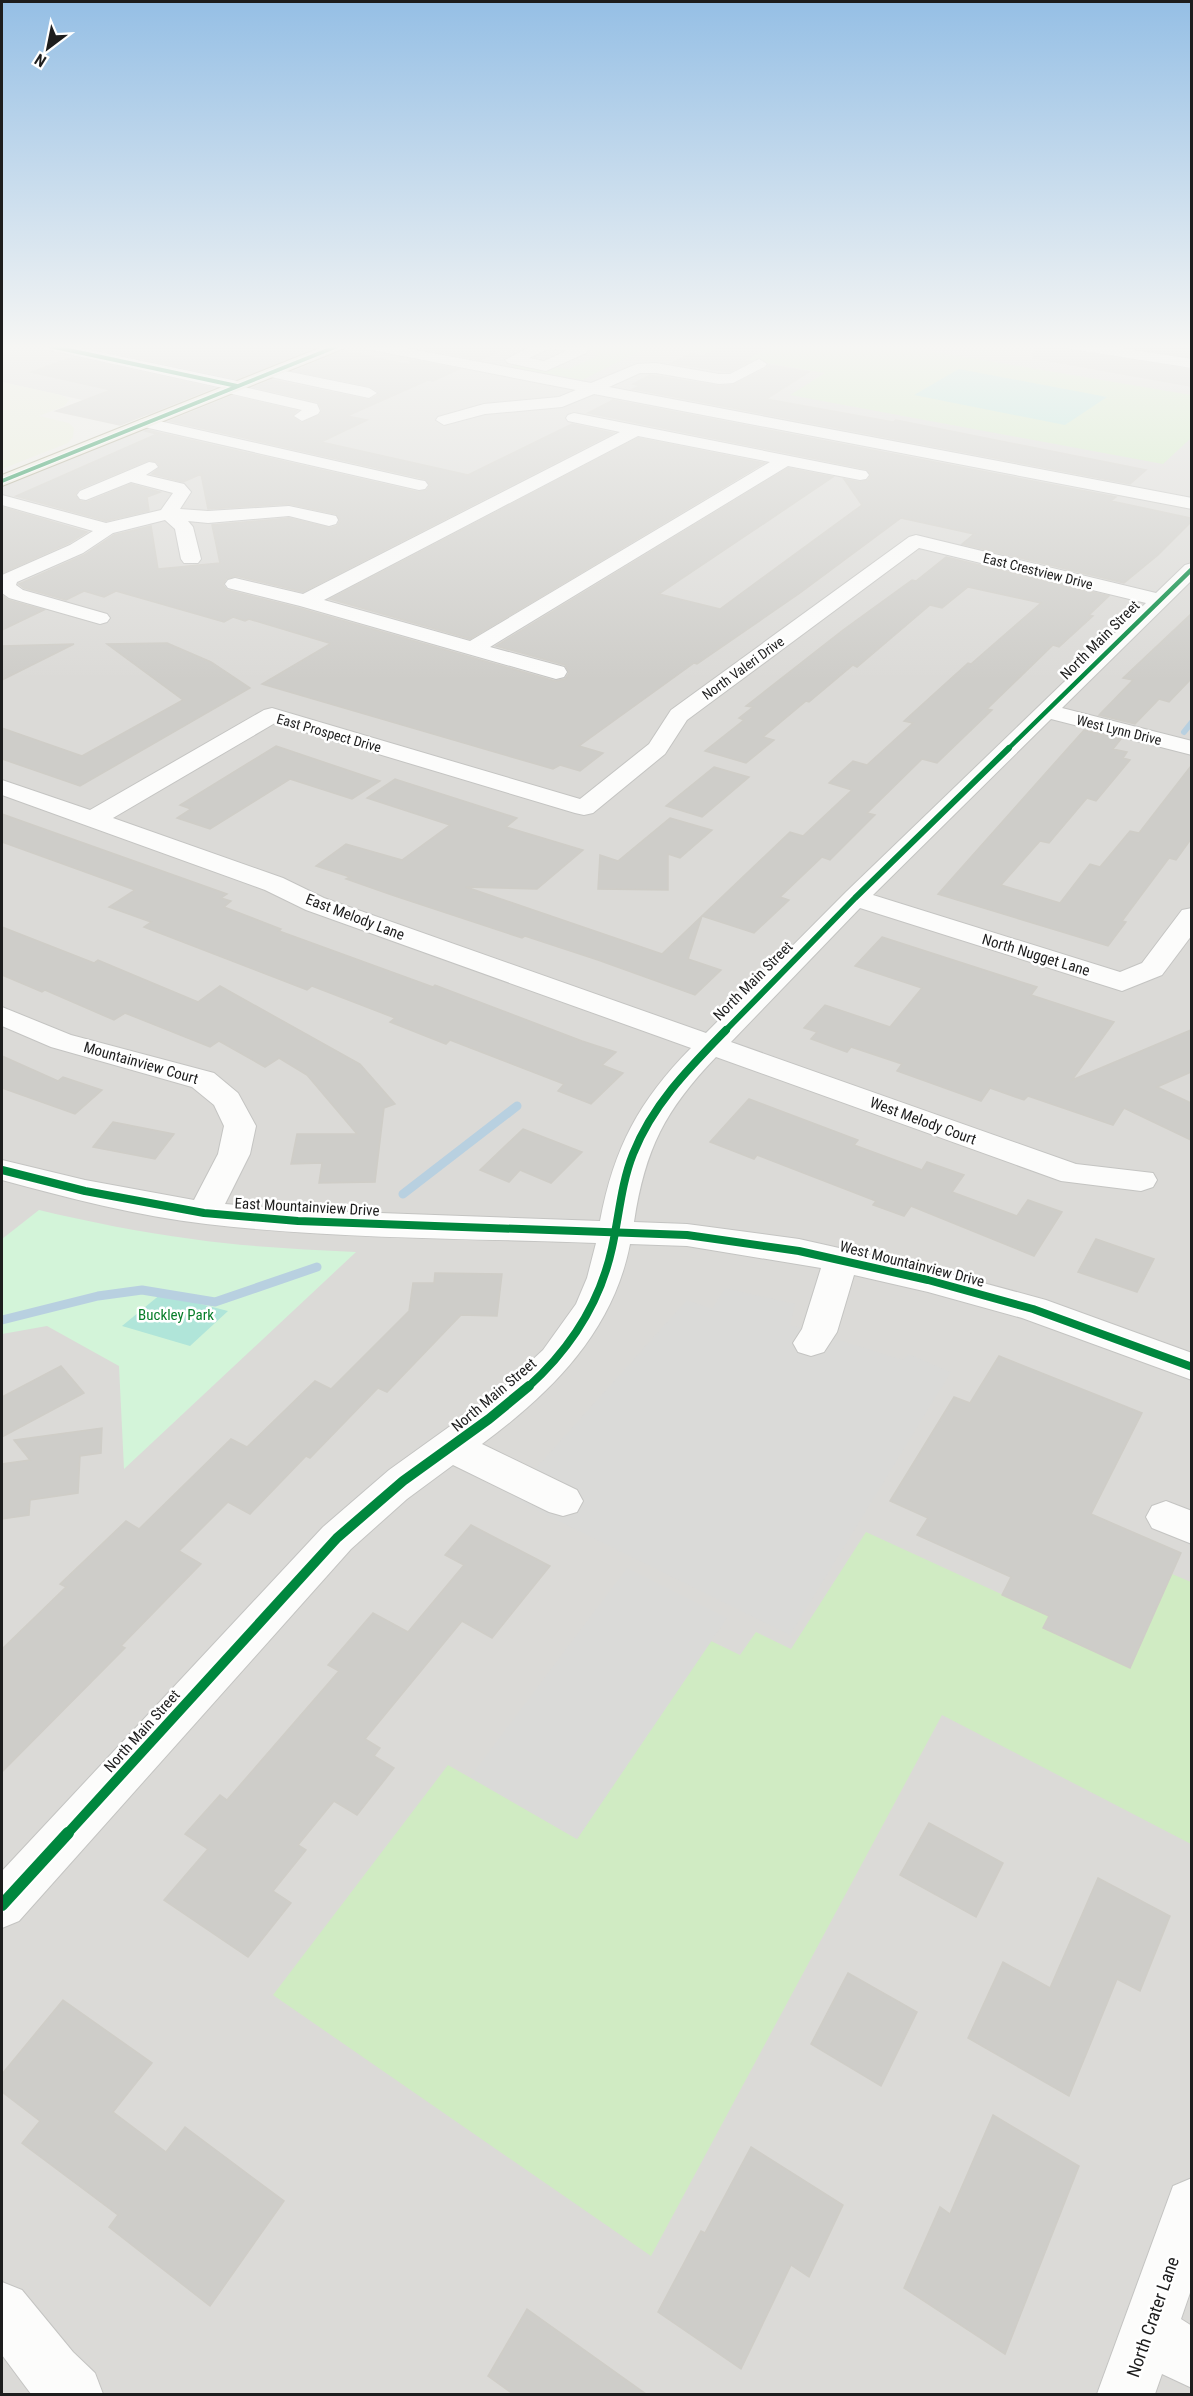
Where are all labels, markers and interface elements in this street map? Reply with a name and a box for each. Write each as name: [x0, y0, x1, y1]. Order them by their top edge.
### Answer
north arrow: [18, 18, 78, 78]
text: N: [31, 50, 50, 71]
street label: East Crestview Drive: [981, 550, 1095, 592]
street label: North Main Street: [1057, 597, 1143, 683]
street label: North Valeri Drive: [699, 633, 787, 703]
street label: East Prospect Drive: [275, 710, 383, 756]
street label: West Lynn Drive: [1075, 712, 1164, 748]
street label: East Melody Lane: [303, 890, 407, 944]
street label: North Nugget Lane: [980, 930, 1092, 980]
street label: North Main Street: [710, 938, 796, 1024]
street label: Mountainview Court: [82, 1038, 200, 1088]
street label: West Melody Court: [867, 1093, 979, 1149]
street label: East Mountainview Drive: [234, 1194, 380, 1220]
street label: West Mountainview Drive: [838, 1237, 986, 1291]
park label: Buckley Park: [138, 1306, 214, 1324]
street label: North Main Street: [448, 1354, 540, 1436]
street label: North Main Street: [100, 1686, 184, 1776]
street label: North Crater Lane: [1122, 2254, 1183, 2380]

